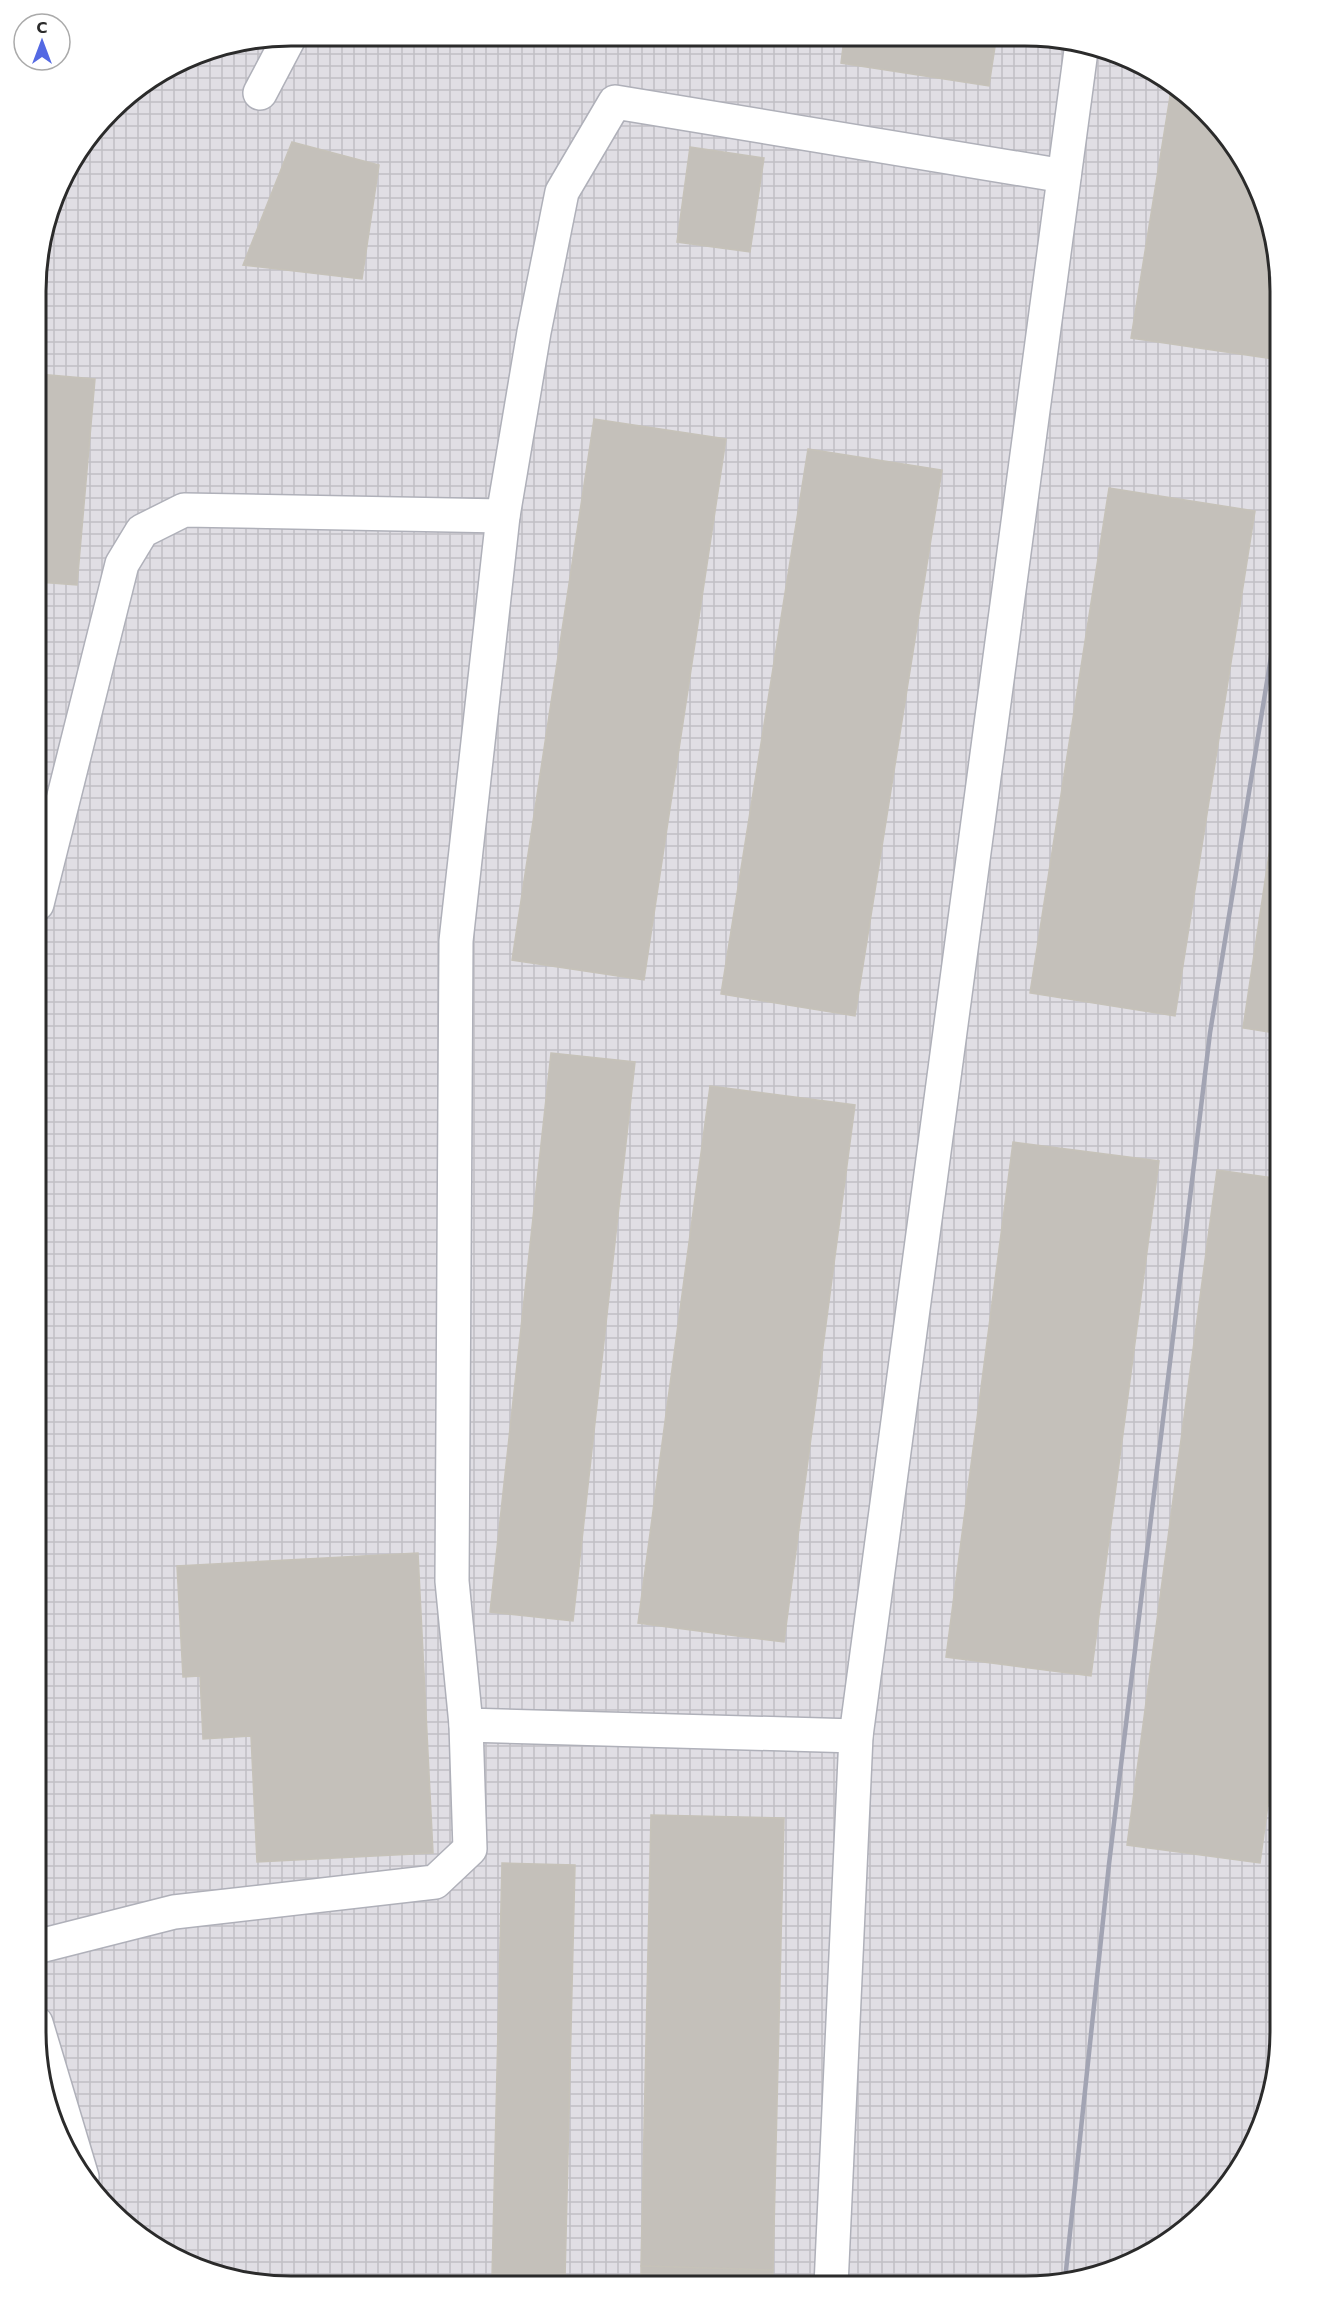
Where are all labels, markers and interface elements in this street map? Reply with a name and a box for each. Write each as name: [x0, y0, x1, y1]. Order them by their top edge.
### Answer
north arrow: [12, 12, 72, 72]
text: С: [37, 17, 48, 36]

